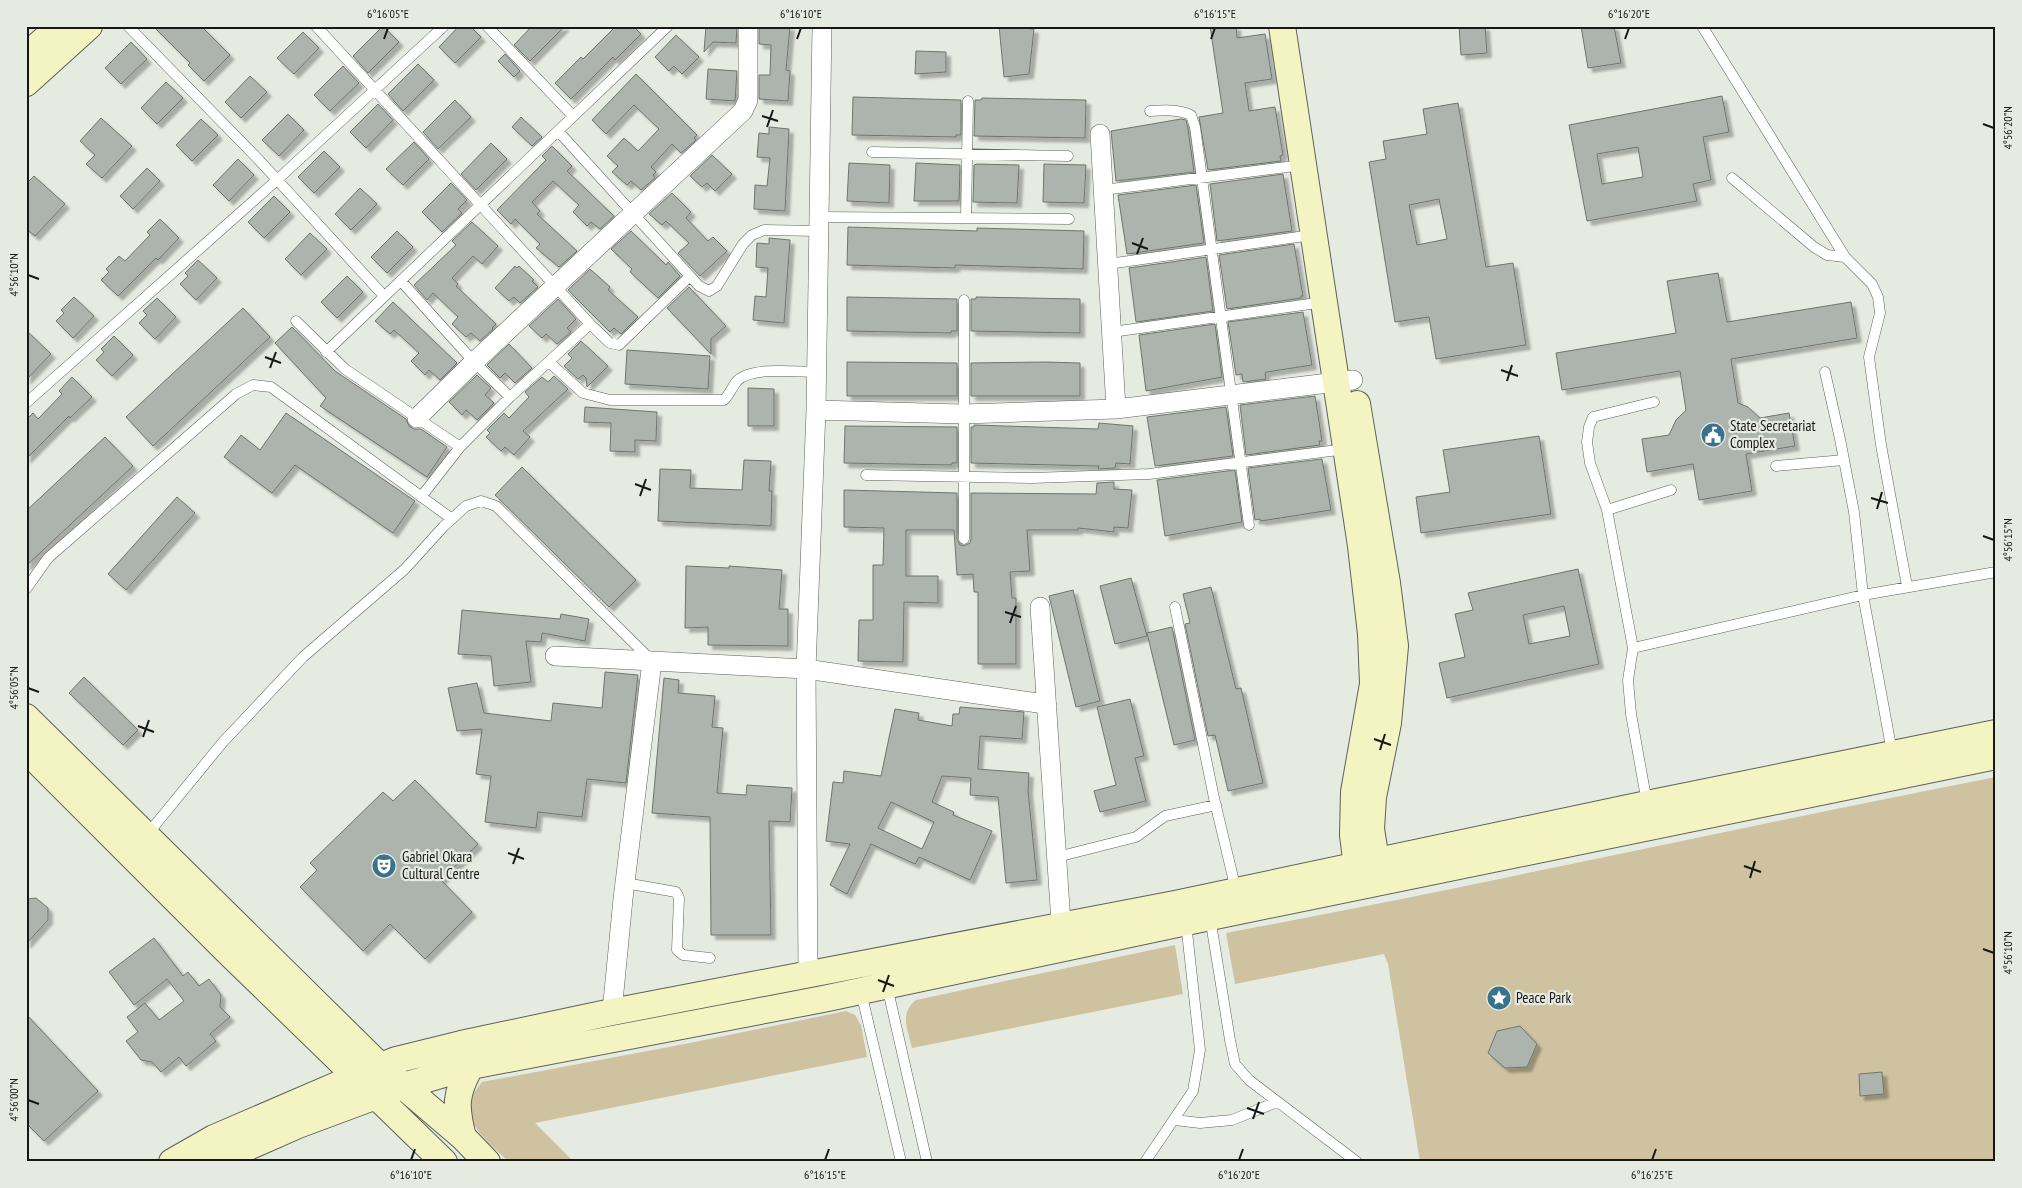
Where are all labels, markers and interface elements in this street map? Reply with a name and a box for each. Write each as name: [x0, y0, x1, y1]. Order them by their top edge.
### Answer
text: 6°16'05"E: [367, 6, 409, 21]
text: 6°16'10"E: [780, 6, 822, 21]
text: 6°16'15"E: [1194, 6, 1236, 21]
text: 6°16'20"E: [1608, 6, 1650, 21]
text: 4°56'20"N: [2000, 106, 2015, 150]
text: 4°56'10"N: [6, 253, 21, 297]
place label: State Secretariat Complex: [1730, 416, 1816, 452]
public building icon: State Secretariat Complex: [1700, 422, 1726, 448]
text: 4°56'15"N: [2000, 518, 2015, 562]
text: 4°56'05"N: [6, 666, 21, 710]
place label: Gabriel Okara Cultural Centre: [402, 847, 480, 883]
theatre icon: Gabriel Okara Cultural Centre: [371, 853, 397, 879]
text: 4°56'10"N: [2000, 931, 2015, 975]
place icon: Peace Park: [1486, 985, 1512, 1011]
place label: Peace Park: [1516, 988, 1571, 1007]
text: 4°56'00"N: [6, 1078, 21, 1122]
text: 6°16'10"E: [390, 1167, 432, 1182]
text: 6°16'15"E: [804, 1167, 846, 1182]
text: 6°16'20"E: [1218, 1167, 1260, 1182]
text: 6°16'25"E: [1631, 1167, 1673, 1182]

